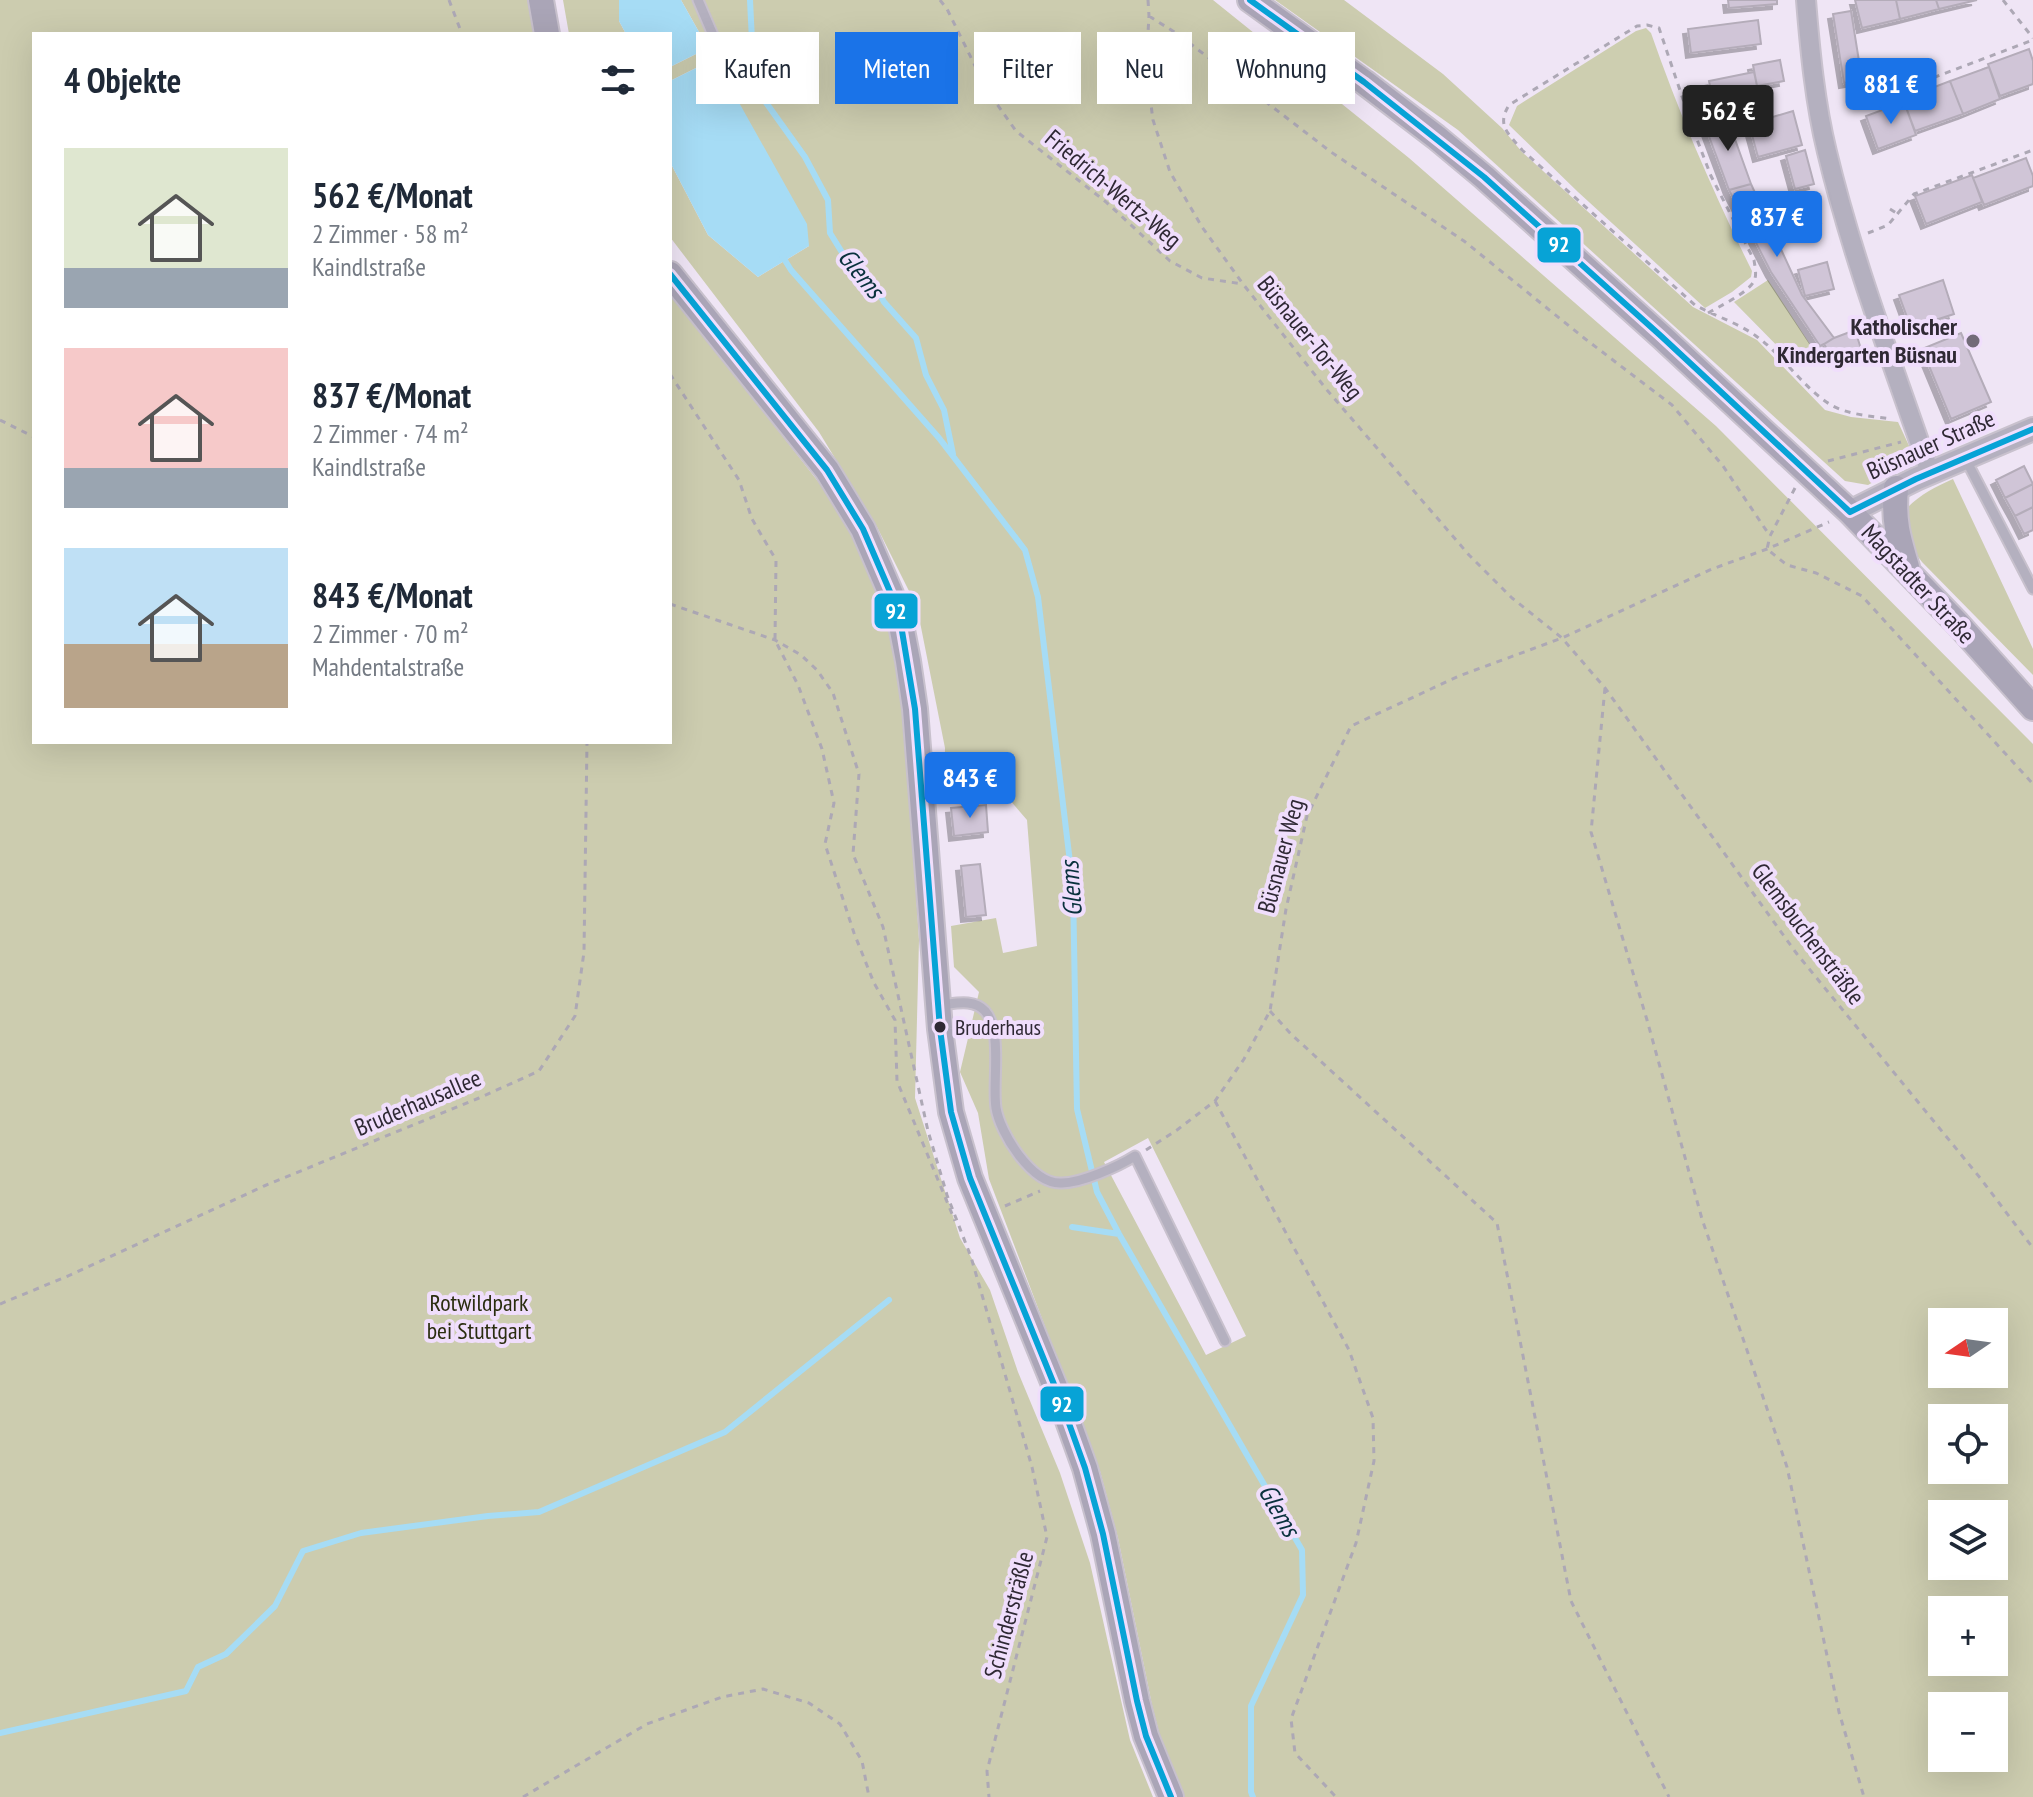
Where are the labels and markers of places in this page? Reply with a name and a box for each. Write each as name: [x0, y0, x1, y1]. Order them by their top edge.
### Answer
pin: 881 €: [1835, 58, 1947, 126]
pin: 562 €: [1672, 85, 1784, 153]
pin: 837 €: [1721, 191, 1833, 259]
place label: Katholischer Kindergarten Büsnau: [1777, 311, 1958, 370]
marker: Katholischer Kindergarten Büsnau: [1964, 332, 1982, 350]
pin: 843 €: [914, 752, 1026, 820]
place label: Bruderhaus: [955, 1013, 1041, 1041]
marker: Bruderhaus: [932, 1019, 948, 1035]

